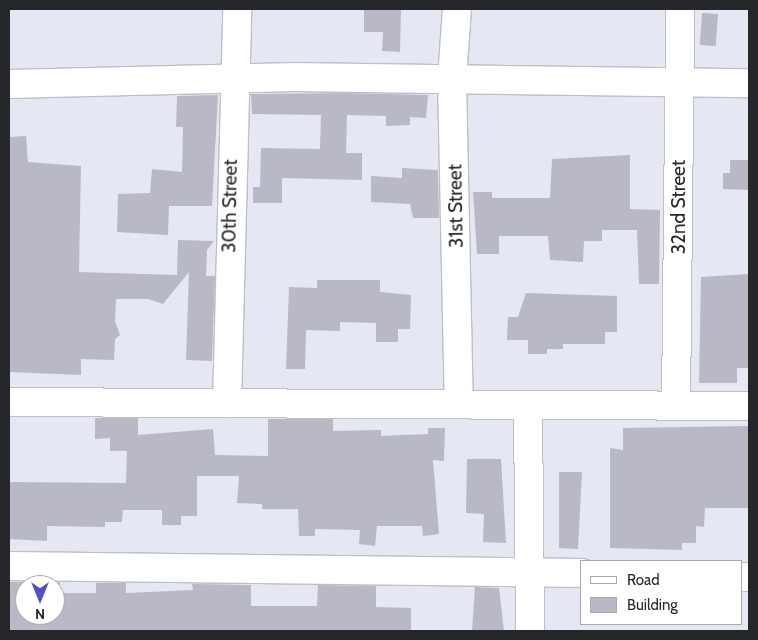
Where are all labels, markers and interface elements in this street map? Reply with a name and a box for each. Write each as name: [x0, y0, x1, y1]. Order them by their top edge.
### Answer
street label: 30th Street: [218, 159, 242, 253]
street label: 32nd Street: [668, 160, 690, 254]
street label: 31st Street: [444, 164, 468, 248]
legend: [580, 560, 743, 625]
text: Road: [627, 571, 660, 589]
north arrow: [15, 575, 65, 625]
text: Building: [627, 596, 678, 614]
text: N: [35, 605, 45, 623]

